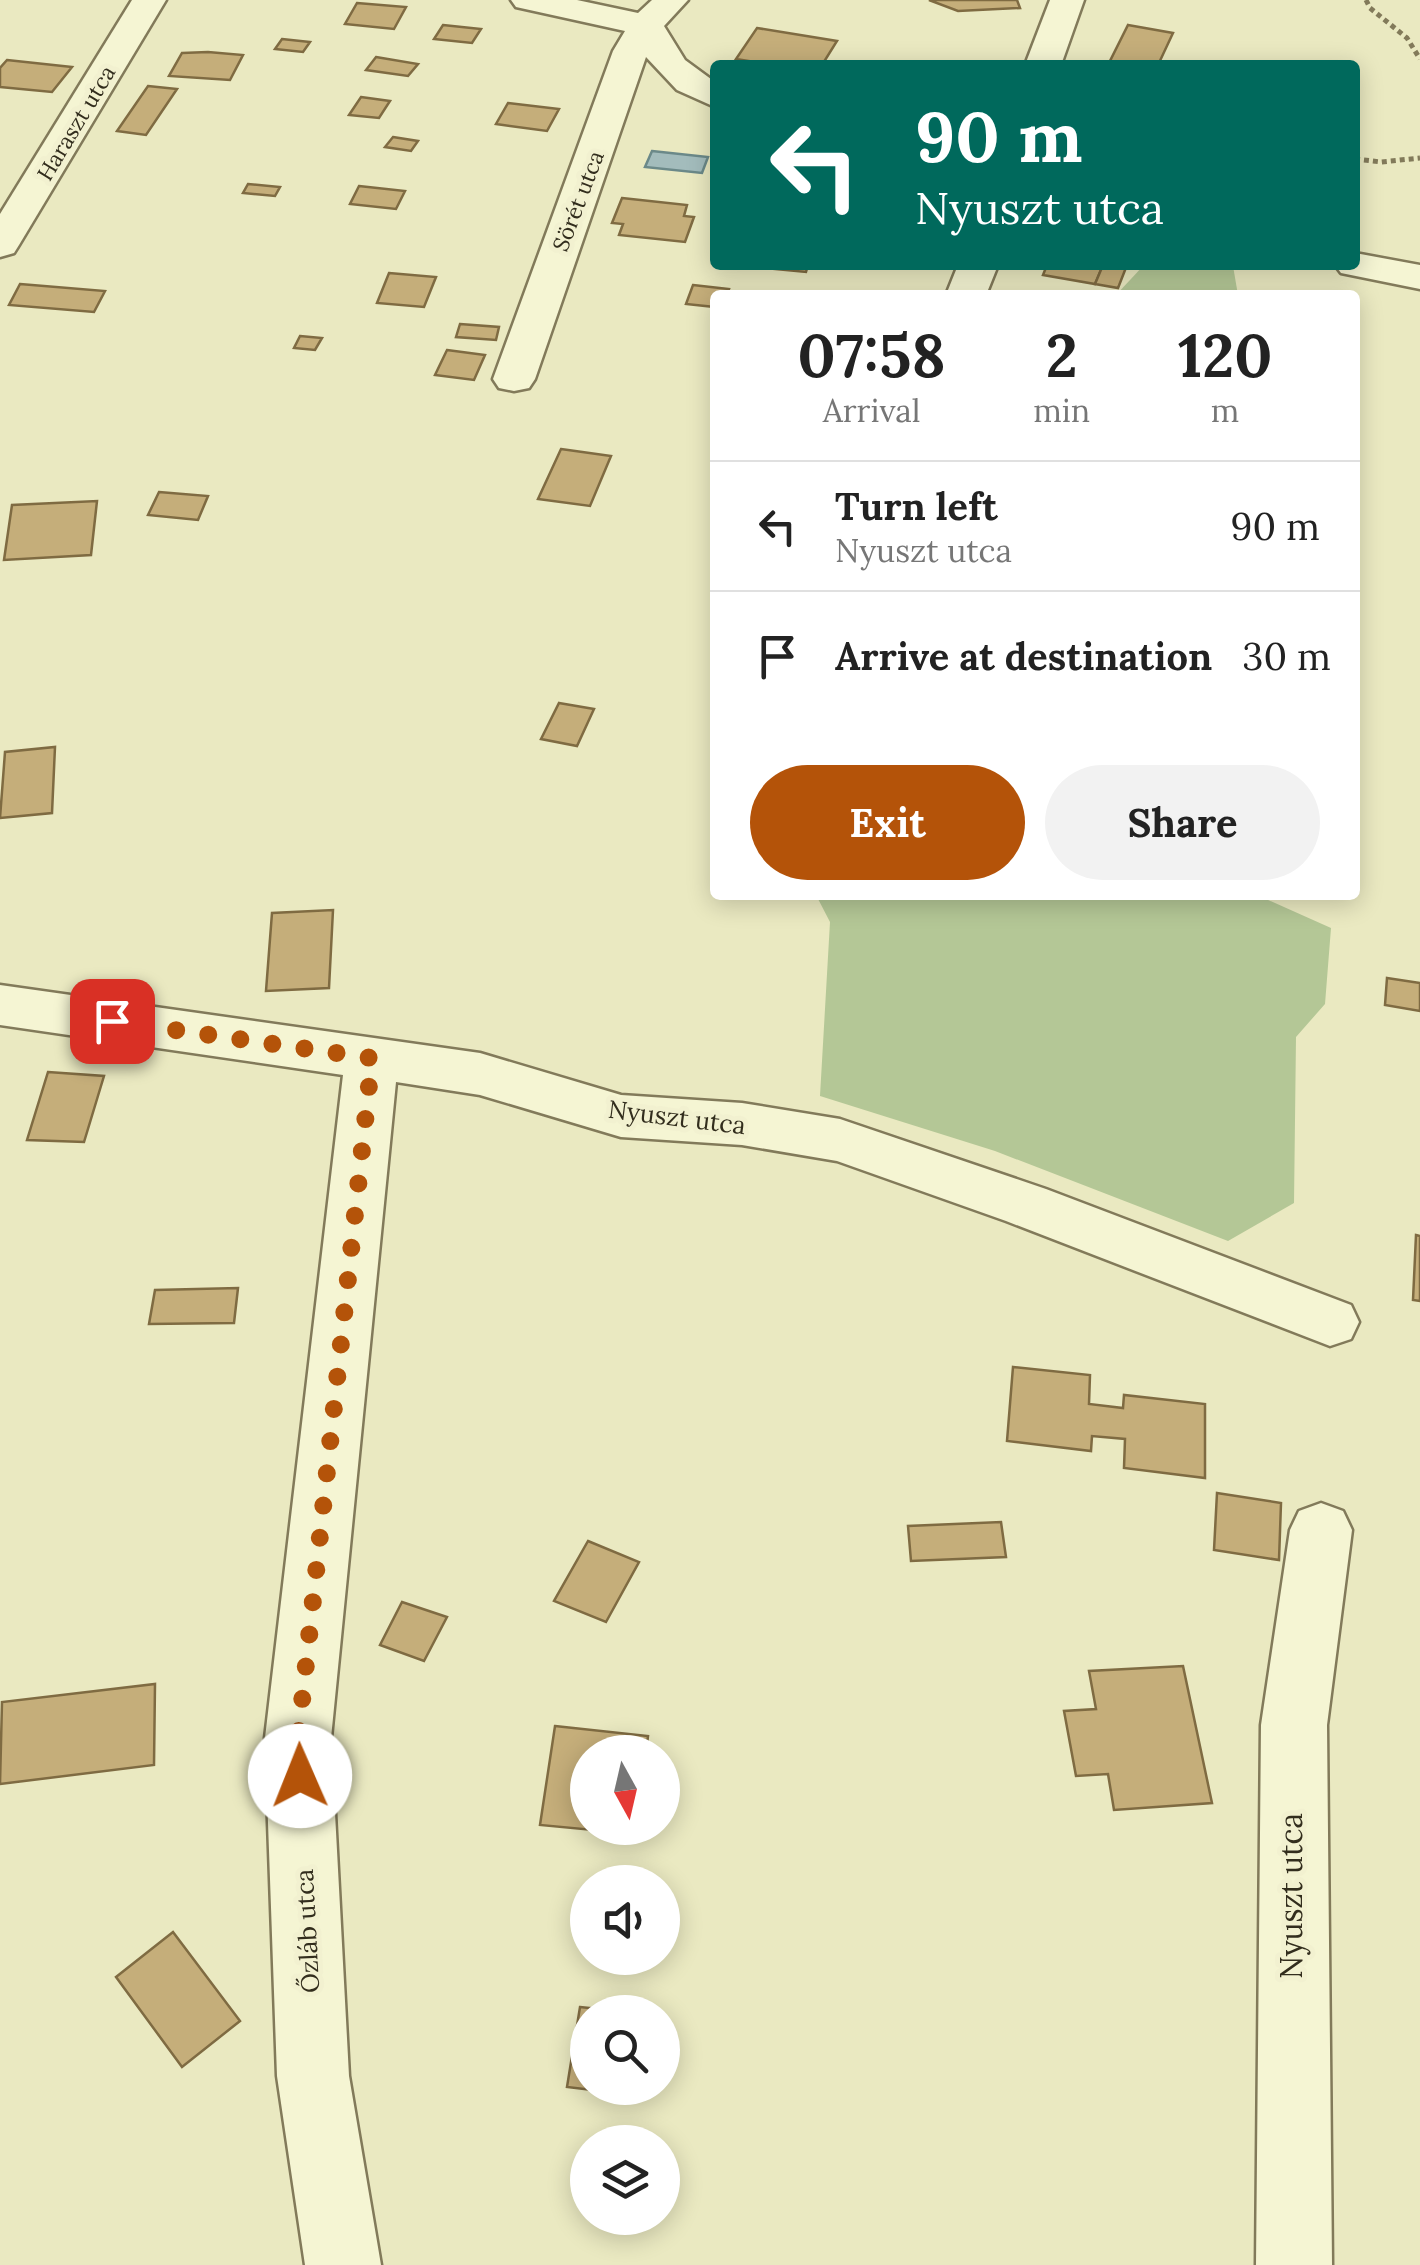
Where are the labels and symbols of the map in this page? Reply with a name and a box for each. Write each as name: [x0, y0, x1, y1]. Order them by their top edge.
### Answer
street label: Haraszt utca: [31, 60, 121, 186]
street label: Sörét utca: [546, 147, 610, 255]
pin: [70, 979, 155, 1064]
street label: Nyuszt utca: [606, 1093, 748, 1141]
position arrow: [248, 1724, 352, 1828]
north arrow: [570, 1735, 680, 1845]
street label: Nyuszt utca: [1272, 1813, 1311, 1979]
street label: Őzláb utca: [288, 1868, 326, 1994]

